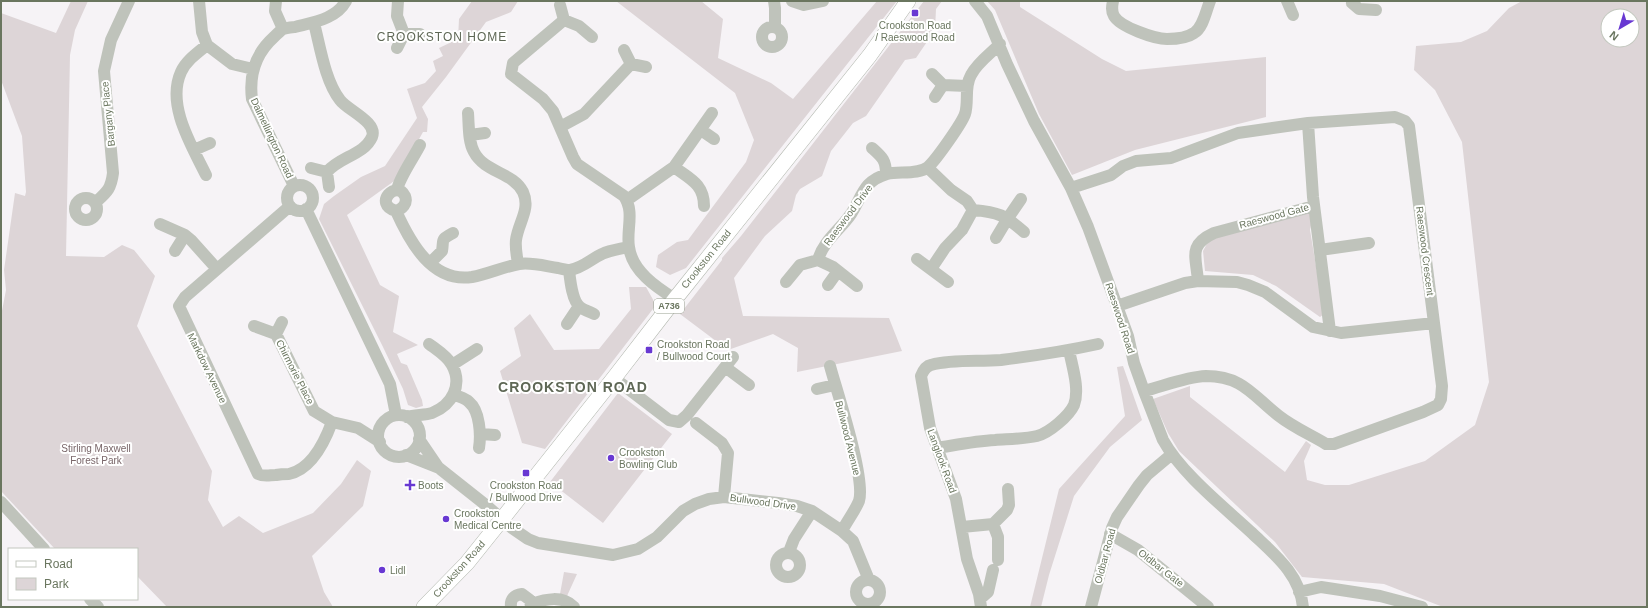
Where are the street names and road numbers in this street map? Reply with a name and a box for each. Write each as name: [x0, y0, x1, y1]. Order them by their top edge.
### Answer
street label: Bargany Place: [99, 81, 117, 147]
street label: Dalmellington Road: [249, 96, 295, 180]
street label: Raeswood Drive: [822, 182, 875, 248]
street label: Raeswood Gate: [1238, 201, 1310, 231]
street label: Raeswood Crescent: [1414, 206, 1436, 297]
street label: Crookston Road: [679, 227, 733, 291]
street label: Raeswood Road: [1103, 281, 1137, 355]
road number: A736: [654, 299, 684, 313]
street label: Markdow Avenue: [185, 331, 229, 405]
street label: Chirmorie Place: [274, 338, 316, 407]
street label: Bullwood Avenue: [833, 400, 863, 477]
street label: Langlook Road: [925, 428, 959, 494]
street label: Bullwood Drive: [729, 492, 797, 512]
street label: Oldbar Road: [1092, 527, 1118, 585]
street label: Crookston Road: [431, 538, 487, 600]
street label: Oldbar Gate: [1136, 547, 1186, 589]

